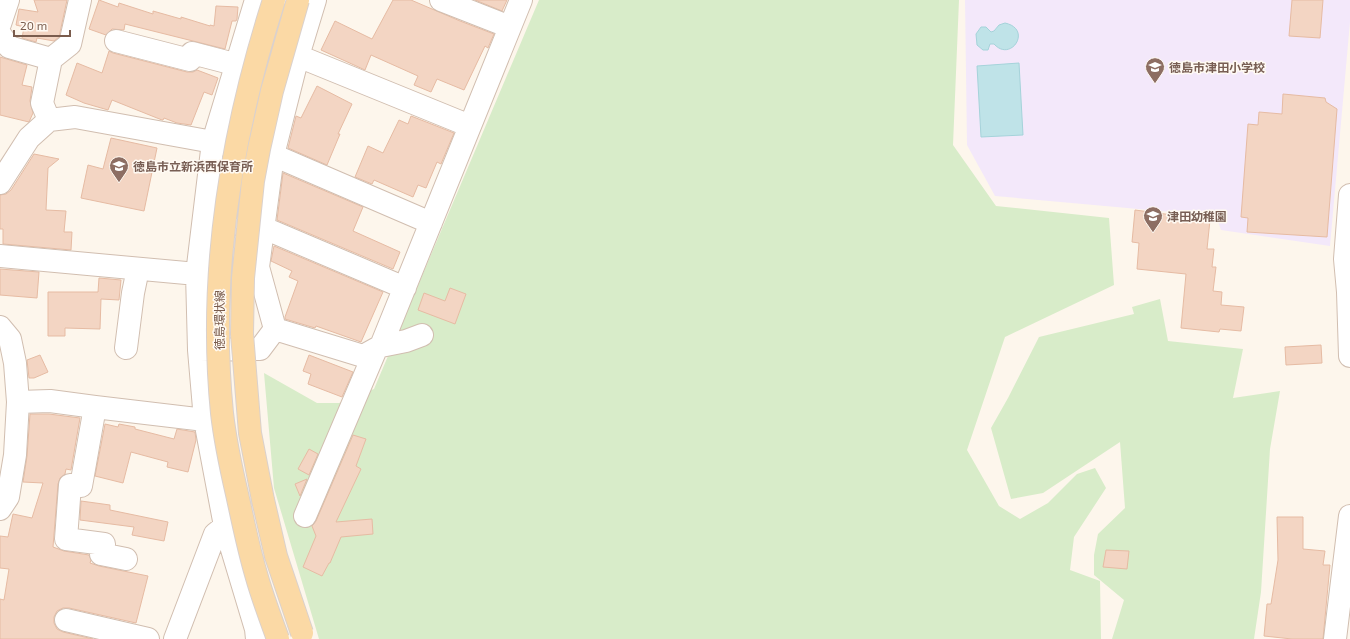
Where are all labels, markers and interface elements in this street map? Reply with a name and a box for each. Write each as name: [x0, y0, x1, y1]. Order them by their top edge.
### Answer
scale bar: [14, 12, 70, 38]
text: 20 m: [20, 18, 47, 32]
school or university icon: 徳島市津田小学校: [1144, 56, 1166, 84]
place label: 徳島市津田小学校: [1169, 60, 1265, 74]
school or university icon: 徳島市立新浜西保育所: [108, 155, 130, 183]
place label: 徳島市立新浜西保育所: [133, 159, 253, 173]
school or university icon: 津田幼稚園: [1142, 205, 1164, 233]
place label: 津田幼稚園: [1167, 209, 1227, 223]
street label: 徳島環状線: [212, 290, 226, 350]

